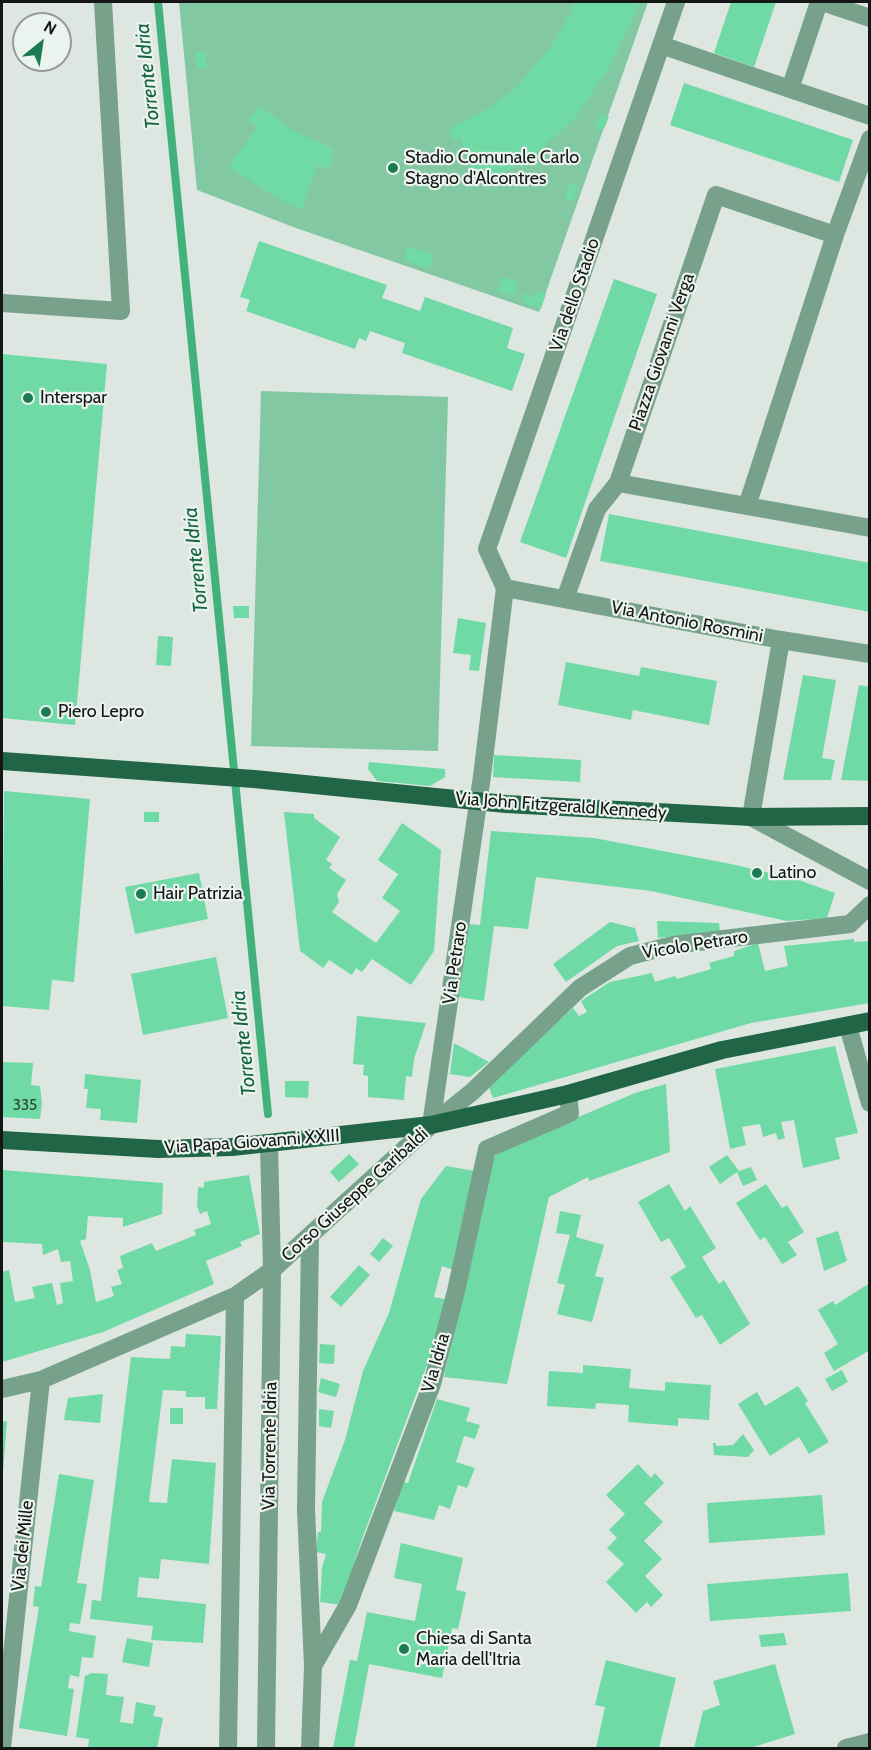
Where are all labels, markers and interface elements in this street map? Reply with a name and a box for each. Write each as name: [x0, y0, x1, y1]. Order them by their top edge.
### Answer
north arrow: [12, 12, 72, 72]
text: N: [41, 17, 60, 39]
water label: Torrente Idria: [131, 22, 165, 130]
place label: Stadio Comunale Carlo Stagno d'Alcontres: [405, 147, 579, 190]
marker: Stadio Comunale Carlo Stagno d'Alcontres: [386, 161, 400, 175]
street label: Via dello Stadio: [545, 235, 605, 355]
street label: Piazza Giovanni Verga: [625, 270, 699, 434]
place label: Interspar: [40, 387, 107, 409]
marker: Interspar: [21, 391, 35, 405]
water label: Torrente Idria: [179, 506, 213, 614]
street label: Via Antonio Rosmini: [609, 597, 765, 647]
place label: Piero Lepro: [58, 701, 144, 723]
marker: Piero Lepro: [39, 705, 53, 719]
street label: Via John Fitzgerald Kennedy: [455, 788, 667, 824]
place label: Latino: [769, 862, 816, 884]
marker: Latino: [750, 866, 764, 880]
place label: Hair Patrizia: [153, 883, 243, 905]
marker: Hair Patrizia: [134, 887, 148, 901]
street label: Via Petraro: [439, 920, 471, 1006]
street label: Vicolo Petraro: [641, 926, 749, 964]
water label: Torrente Idria: [227, 989, 261, 1097]
house number: 335: [13, 1097, 37, 1115]
street label: Corso Giuseppe Garibaldi: [277, 1123, 433, 1267]
street label: Via Papa Giovanni XXIII: [164, 1125, 340, 1159]
street label: Via Idria: [417, 1331, 455, 1395]
street label: Via Torrente Idria: [258, 1382, 282, 1510]
street label: Via dei Mille: [7, 1500, 39, 1592]
place label: Chiesa di Santa Maria dell'Itria: [416, 1628, 532, 1670]
marker: Chiesa di Santa Maria dell'Itria: [397, 1642, 411, 1656]

